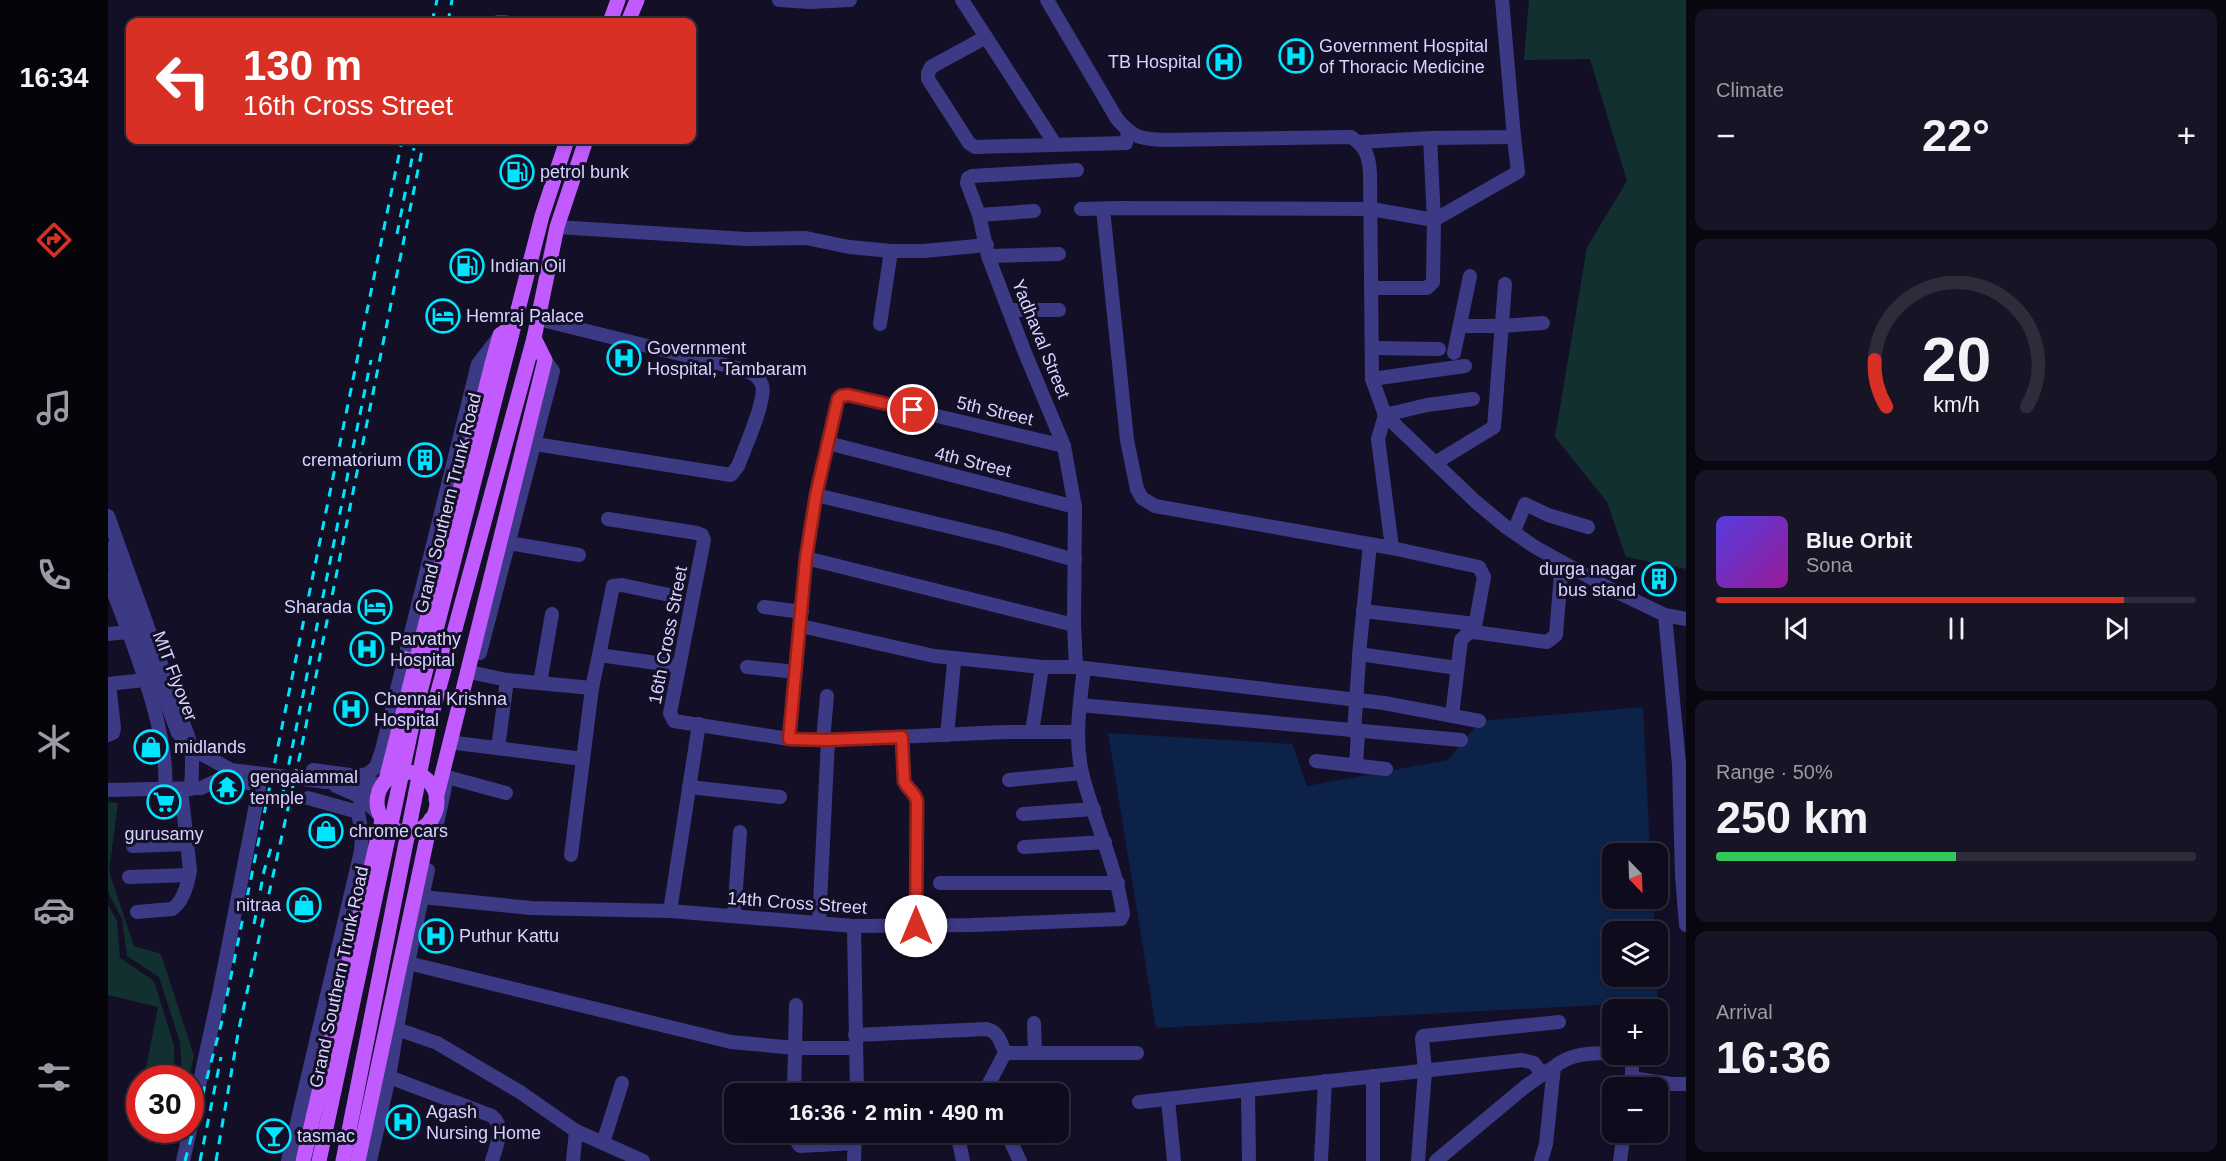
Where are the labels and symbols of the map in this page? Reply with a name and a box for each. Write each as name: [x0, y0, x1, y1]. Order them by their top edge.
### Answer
place label: Government Hospital of Thoracic Medicine: [1319, 36, 1488, 77]
hospital icon: Government Hospital of Thoracic Medicine: [1278, 38, 1314, 74]
hospital icon: TB Hospital: [1206, 44, 1242, 80]
place label: TB Hospital: [1108, 52, 1201, 72]
fuel station icon: petrol bunk: [499, 154, 535, 190]
place label: petrol bunk: [540, 162, 630, 182]
fuel station icon: Indian Oil: [449, 248, 485, 284]
place label: Indian Oil: [490, 256, 566, 276]
street label: Yadhaval Street: [1008, 276, 1074, 402]
hotel icon: Hemraj Palace: [425, 298, 461, 334]
place label: Hemraj Palace: [466, 306, 584, 326]
place label: Government Hospital, Tambaram: [647, 338, 807, 379]
hospital icon: Government Hospital, Tambaram: [606, 340, 642, 376]
pin: [887, 384, 938, 435]
street label: Grand Southern Trunk Road: [411, 391, 485, 615]
street label: 5th Street: [955, 392, 1035, 430]
building icon: crematorium: [407, 442, 443, 478]
street label: 4th Street: [933, 443, 1013, 481]
place label: crematorium: [302, 450, 402, 470]
place label: durga nagar bus stand: [1539, 559, 1636, 600]
building icon: durga nagar bus stand: [1641, 561, 1677, 597]
street label: 16th Cross Street: [645, 564, 691, 706]
hotel icon: Sharada: [357, 589, 393, 625]
place label: Sharada: [284, 597, 353, 617]
street label: MIT Flyover: [149, 628, 201, 724]
place label: Parvathy Hospital: [390, 629, 461, 670]
hospital icon: Parvathy Hospital: [349, 631, 385, 667]
place label: Chennai Krishna Hospital: [374, 689, 508, 730]
hospital icon: Chennai Krishna Hospital: [333, 691, 369, 727]
shop icon: midlands: [133, 729, 169, 765]
place label: midlands: [174, 737, 246, 757]
place label: gengaiammal temple: [250, 767, 358, 808]
temple icon: gengaiammal temple: [209, 769, 245, 805]
supermarket icon: gurusamy: [146, 784, 182, 820]
shop icon: chrome cars: [308, 813, 344, 849]
place label: chrome cars: [349, 821, 448, 841]
place label: gurusamy: [124, 824, 204, 844]
north arrow: [1602, 843, 1668, 909]
street label: Grand Southern Trunk Road: [306, 864, 372, 1090]
shop icon: nitraa: [286, 887, 322, 923]
street label: 14th Cross Street: [726, 888, 868, 918]
position arrow: [884, 894, 948, 958]
place label: nitraa: [236, 895, 282, 915]
hospital icon: Puthur Kattu: [418, 918, 454, 954]
place label: Puthur Kattu: [459, 926, 559, 946]
speed limit sign: 30: [126, 1065, 204, 1143]
place label: Agash Nursing Home: [426, 1102, 541, 1143]
hospital icon: Agash Nursing Home: [385, 1104, 421, 1140]
bar icon: tasmac: [256, 1118, 292, 1154]
place label: tasmac: [297, 1126, 355, 1146]

